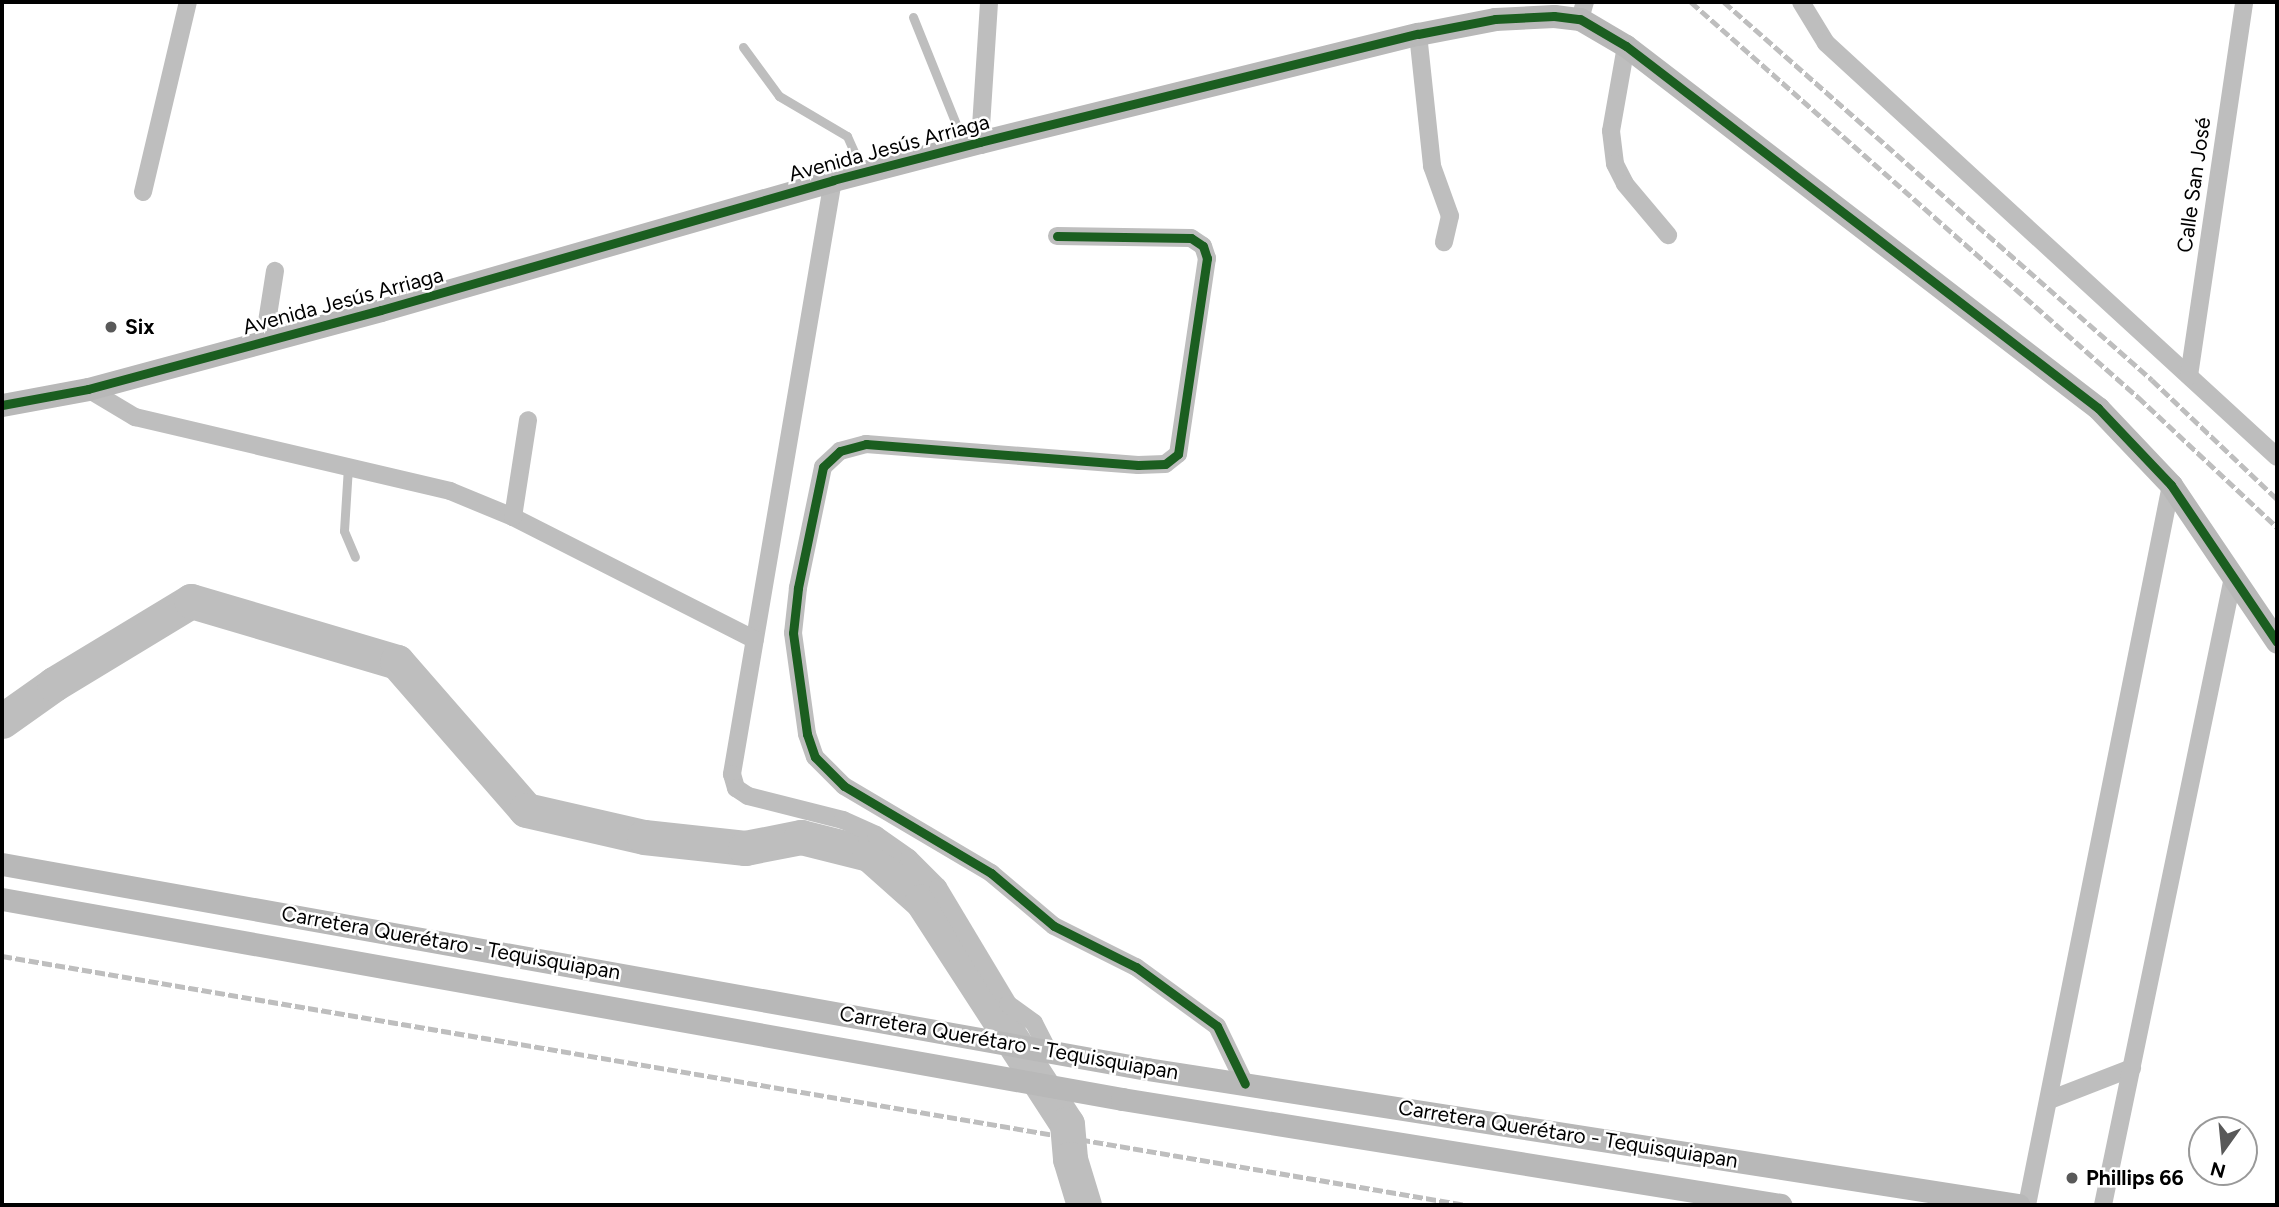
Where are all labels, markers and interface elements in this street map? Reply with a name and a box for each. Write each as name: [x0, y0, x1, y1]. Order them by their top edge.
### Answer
street label: Avenida Jesús Arriaga: [786, 109, 992, 187]
street label: Calle San José: [2172, 116, 2216, 254]
street label: Avenida Jesús Arriaga: [240, 262, 446, 340]
place label: Six: [125, 314, 155, 340]
marker: Six: [103, 319, 119, 335]
street label: Carretera Querétaro - Tequisquiapan: [280, 901, 622, 985]
street label: Carretera Querétaro - Tequisquiapan: [838, 1001, 1180, 1085]
street label: Carretera Querétaro - Tequisquiapan: [1396, 1095, 1740, 1173]
north arrow: [2188, 1116, 2258, 1186]
text: N: [2208, 1157, 2228, 1183]
place label: Phillips 66: [2086, 1165, 2184, 1191]
marker: Phillips 66: [2064, 1170, 2080, 1186]

